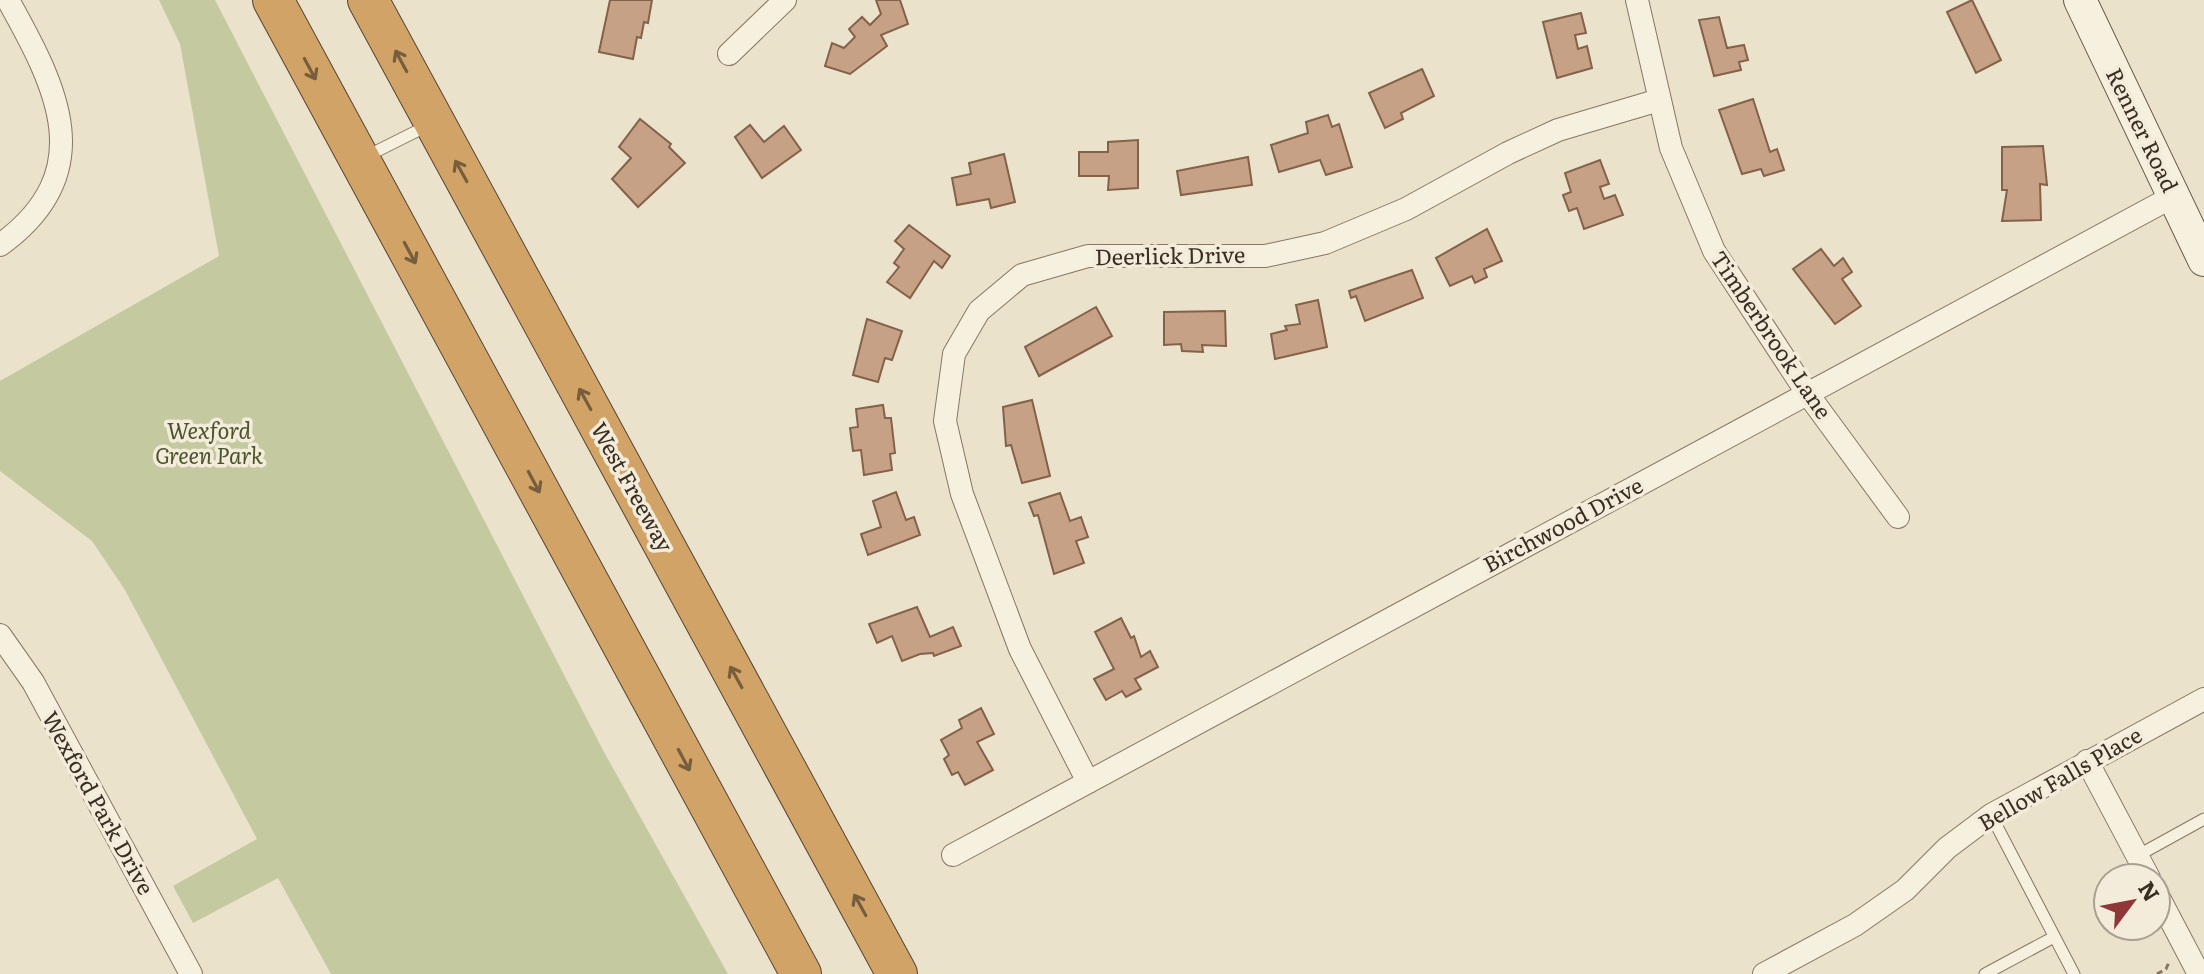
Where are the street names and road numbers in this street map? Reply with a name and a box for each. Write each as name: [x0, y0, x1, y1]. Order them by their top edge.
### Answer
street label: Renner Road: [2099, 62, 2188, 197]
street label: Deerlick Drive: [1094, 237, 1246, 272]
street label: Timberbrook Lane: [1704, 243, 1841, 425]
street label: West Freeway: [584, 415, 683, 558]
street label: Birchwood Drive: [1477, 468, 1648, 580]
street label: Wexford Park Drive: [35, 704, 164, 900]
street label: Bellow Falls Place: [1971, 717, 2147, 838]

